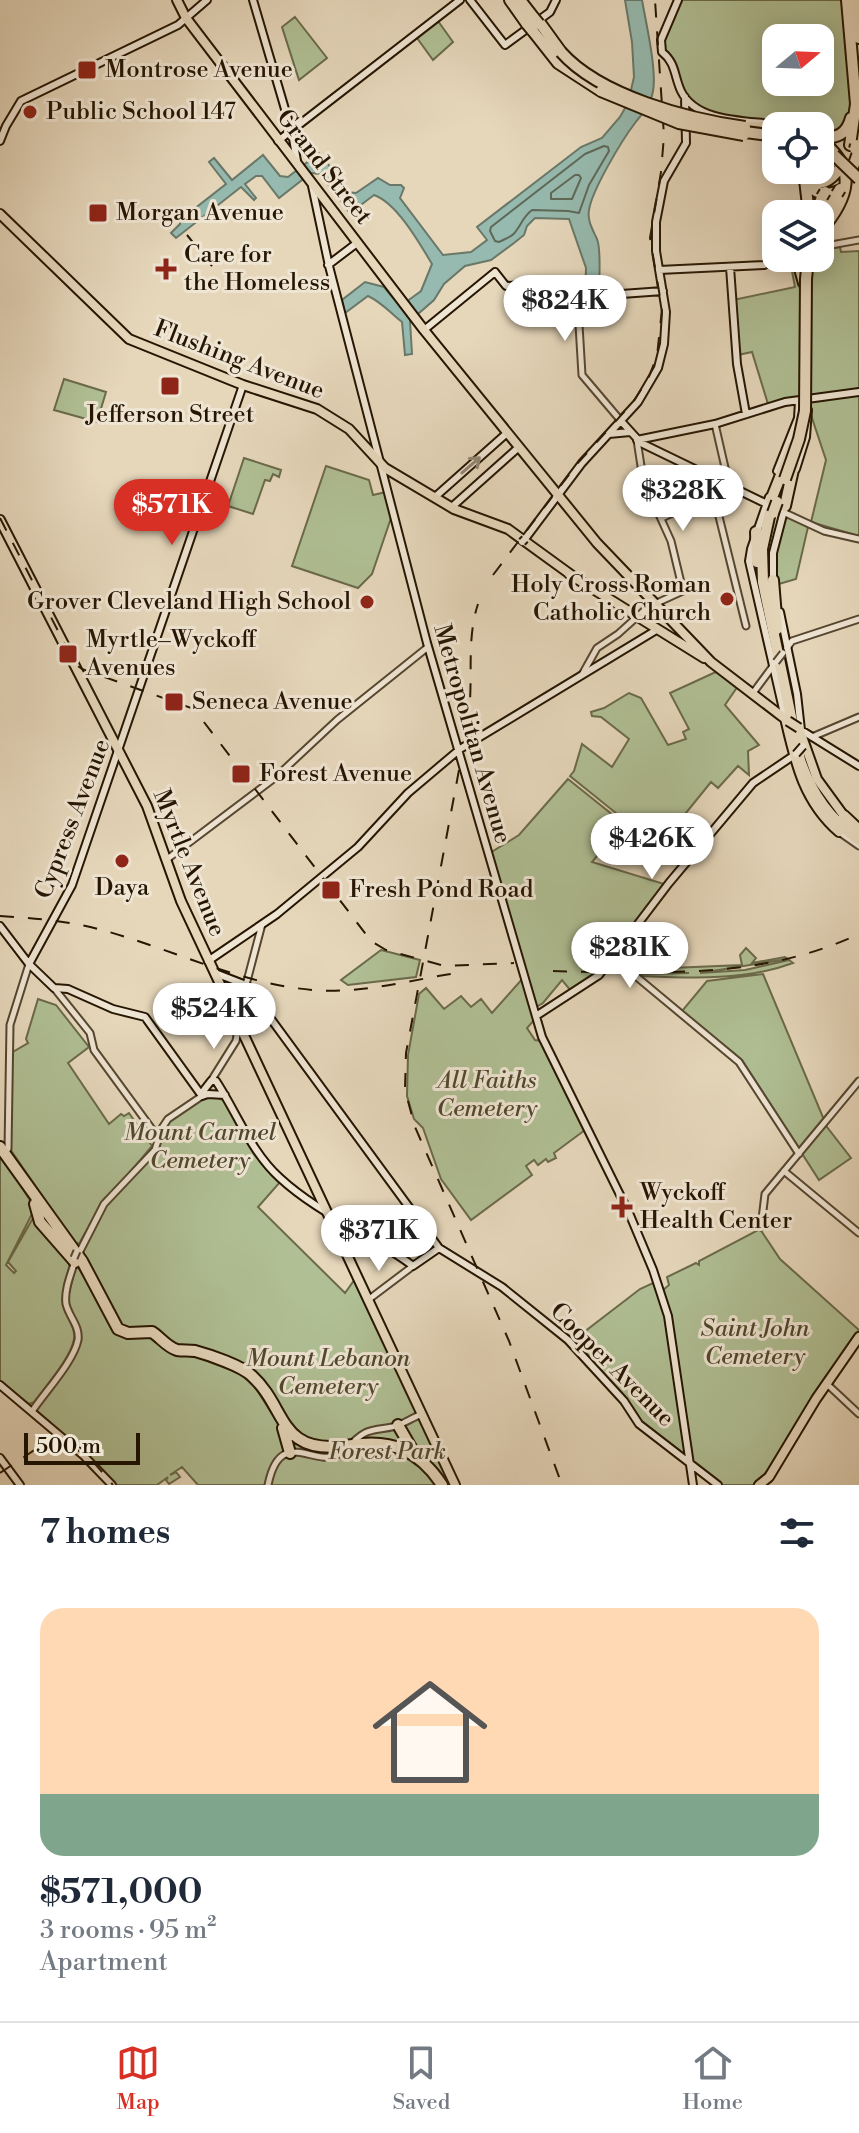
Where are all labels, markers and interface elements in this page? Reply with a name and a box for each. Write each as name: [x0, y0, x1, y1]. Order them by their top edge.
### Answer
north arrow: [762, 24, 834, 96]
map controls: [762, 24, 834, 272]
place label: Montrose Avenue: [105, 55, 293, 85]
marker: Montrose Avenue: [76, 59, 98, 81]
place label: Public School 147: [46, 97, 236, 127]
marker: Public School 147: [21, 103, 39, 121]
street label: Grand Street: [270, 103, 379, 231]
button: locate: [762, 112, 834, 184]
place label: Morgan Avenue: [116, 198, 284, 228]
button: layers: [762, 200, 834, 272]
marker: Morgan Avenue: [87, 202, 109, 224]
place label: Care for the Homeless: [184, 240, 330, 298]
marker: Care for the Homeless: [155, 258, 177, 280]
pin: $824K: [509, 275, 621, 343]
text: $824K: [522, 285, 608, 317]
street label: Flushing Avenue: [150, 314, 328, 406]
marker: Jefferson Street: [159, 375, 181, 397]
place label: Jefferson Street: [85, 400, 255, 430]
one-way arrow: [461, 456, 481, 474]
pin: $328K: [627, 465, 739, 533]
text: $328K: [641, 475, 726, 507]
pin: $571K: [116, 479, 228, 547]
text: $571K: [132, 489, 212, 521]
place label: Holy Cross Roman Catholic Church: [511, 570, 711, 628]
place label: Grover Cleveland High School: [27, 587, 351, 617]
marker: Holy Cross Roman Catholic Church: [718, 590, 736, 608]
marker: Grover Cleveland High School: [358, 593, 376, 611]
street label: Metropolitan Avenue: [426, 621, 518, 847]
place label: Myrtle–Wyckoff Avenues: [85, 625, 258, 683]
marker: Myrtle–Wyckoff Avenues: [57, 643, 79, 665]
place label: Seneca Avenue: [192, 687, 353, 717]
marker: Seneca Avenue: [163, 691, 185, 713]
street label: Cypress Avenue: [29, 735, 117, 903]
place label: Forest Avenue: [259, 759, 412, 789]
marker: Forest Avenue: [230, 763, 252, 785]
street label: Myrtle Avenue: [146, 785, 232, 941]
pin: $426K: [596, 813, 708, 881]
text: $426K: [609, 823, 695, 855]
marker: Daya: [113, 852, 131, 870]
place label: Daya: [95, 873, 150, 903]
place label: Fresh Pond Road: [349, 875, 534, 905]
marker: Fresh Pond Road: [320, 879, 342, 901]
pin: $281K: [574, 922, 686, 990]
text: $281K: [589, 932, 671, 964]
pin: $524K: [158, 983, 270, 1051]
text: $524K: [171, 993, 257, 1025]
park label: All Faiths Cemetery: [435, 1066, 538, 1124]
park label: Mount Carmel Cemetery: [124, 1118, 277, 1176]
place label: Wyckoff Health Center: [639, 1178, 792, 1236]
marker: Wyckoff Health Center: [611, 1196, 633, 1218]
pin: $371K: [323, 1205, 435, 1273]
text: $371K: [339, 1215, 419, 1247]
street label: Cooper Avenue: [543, 1296, 681, 1434]
park label: Saint John Cemetery: [701, 1314, 810, 1372]
park label: Mount Lebanon Cemetery: [246, 1344, 411, 1402]
scale bar: [24, 1429, 140, 1465]
text: 500 m: [36, 1433, 101, 1460]
park label: Forest Park: [328, 1437, 446, 1467]
icon: filters: [775, 1511, 819, 1555]
text: 7 homes: [40, 1512, 170, 1554]
icon: home: [358, 1660, 502, 1804]
text: $571,000: [40, 1872, 203, 1914]
text: 3 rooms · 95 m²: [40, 1914, 216, 1946]
text: Apartment: [40, 1946, 168, 1978]
tab: Map: [116, 2041, 160, 2116]
tab: Saved: [392, 2041, 450, 2116]
tab: Home: [682, 2041, 743, 2116]

